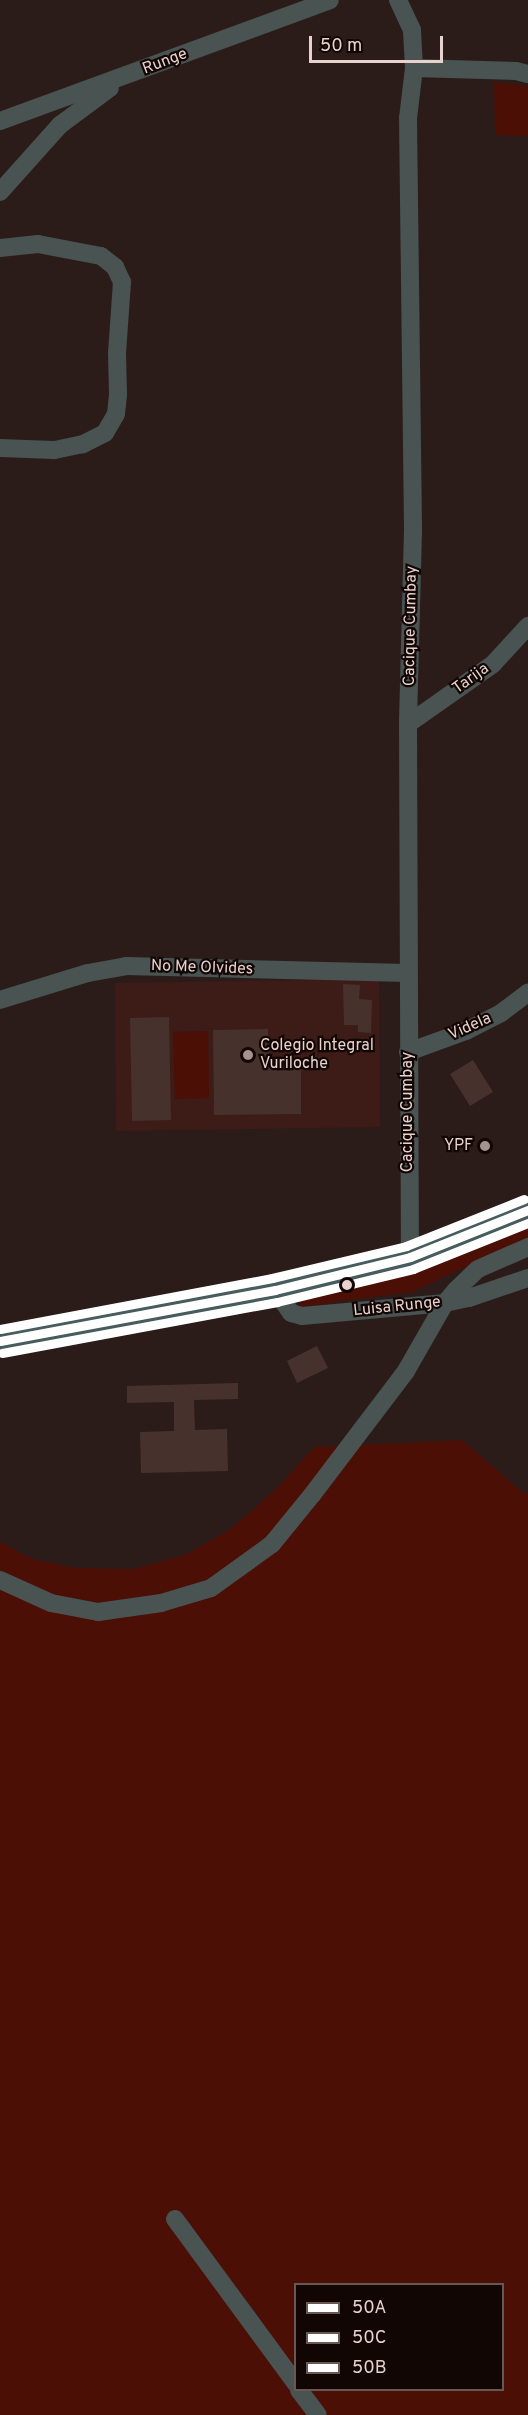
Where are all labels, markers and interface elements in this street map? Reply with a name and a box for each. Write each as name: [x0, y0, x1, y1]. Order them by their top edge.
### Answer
scale bar: [312, 24, 446, 62]
text: 50 m: [320, 35, 362, 58]
street label: Runge: [140, 45, 190, 79]
street label: Cacique Cumbay: [400, 566, 422, 686]
street label: Tarija: [449, 659, 493, 699]
street label: No Me Olvides: [151, 957, 253, 979]
street label: Videla: [446, 1009, 494, 1045]
place label: Colegio Integral Vuriloche: [260, 1036, 374, 1074]
marker: Colegio Integral Vuriloche: [241, 1048, 255, 1062]
street label: Cacique Cumbay: [398, 1052, 418, 1172]
place label: YPF: [444, 1136, 473, 1156]
marker: YPF: [478, 1139, 492, 1153]
unlabelled marker: [341, 1279, 353, 1291]
street label: Luisa Runge: [352, 1293, 442, 1321]
legend: [294, 2283, 504, 2391]
text: 50A: [352, 2297, 386, 2320]
text: 50C: [352, 2327, 386, 2350]
text: 50B: [352, 2357, 387, 2380]

